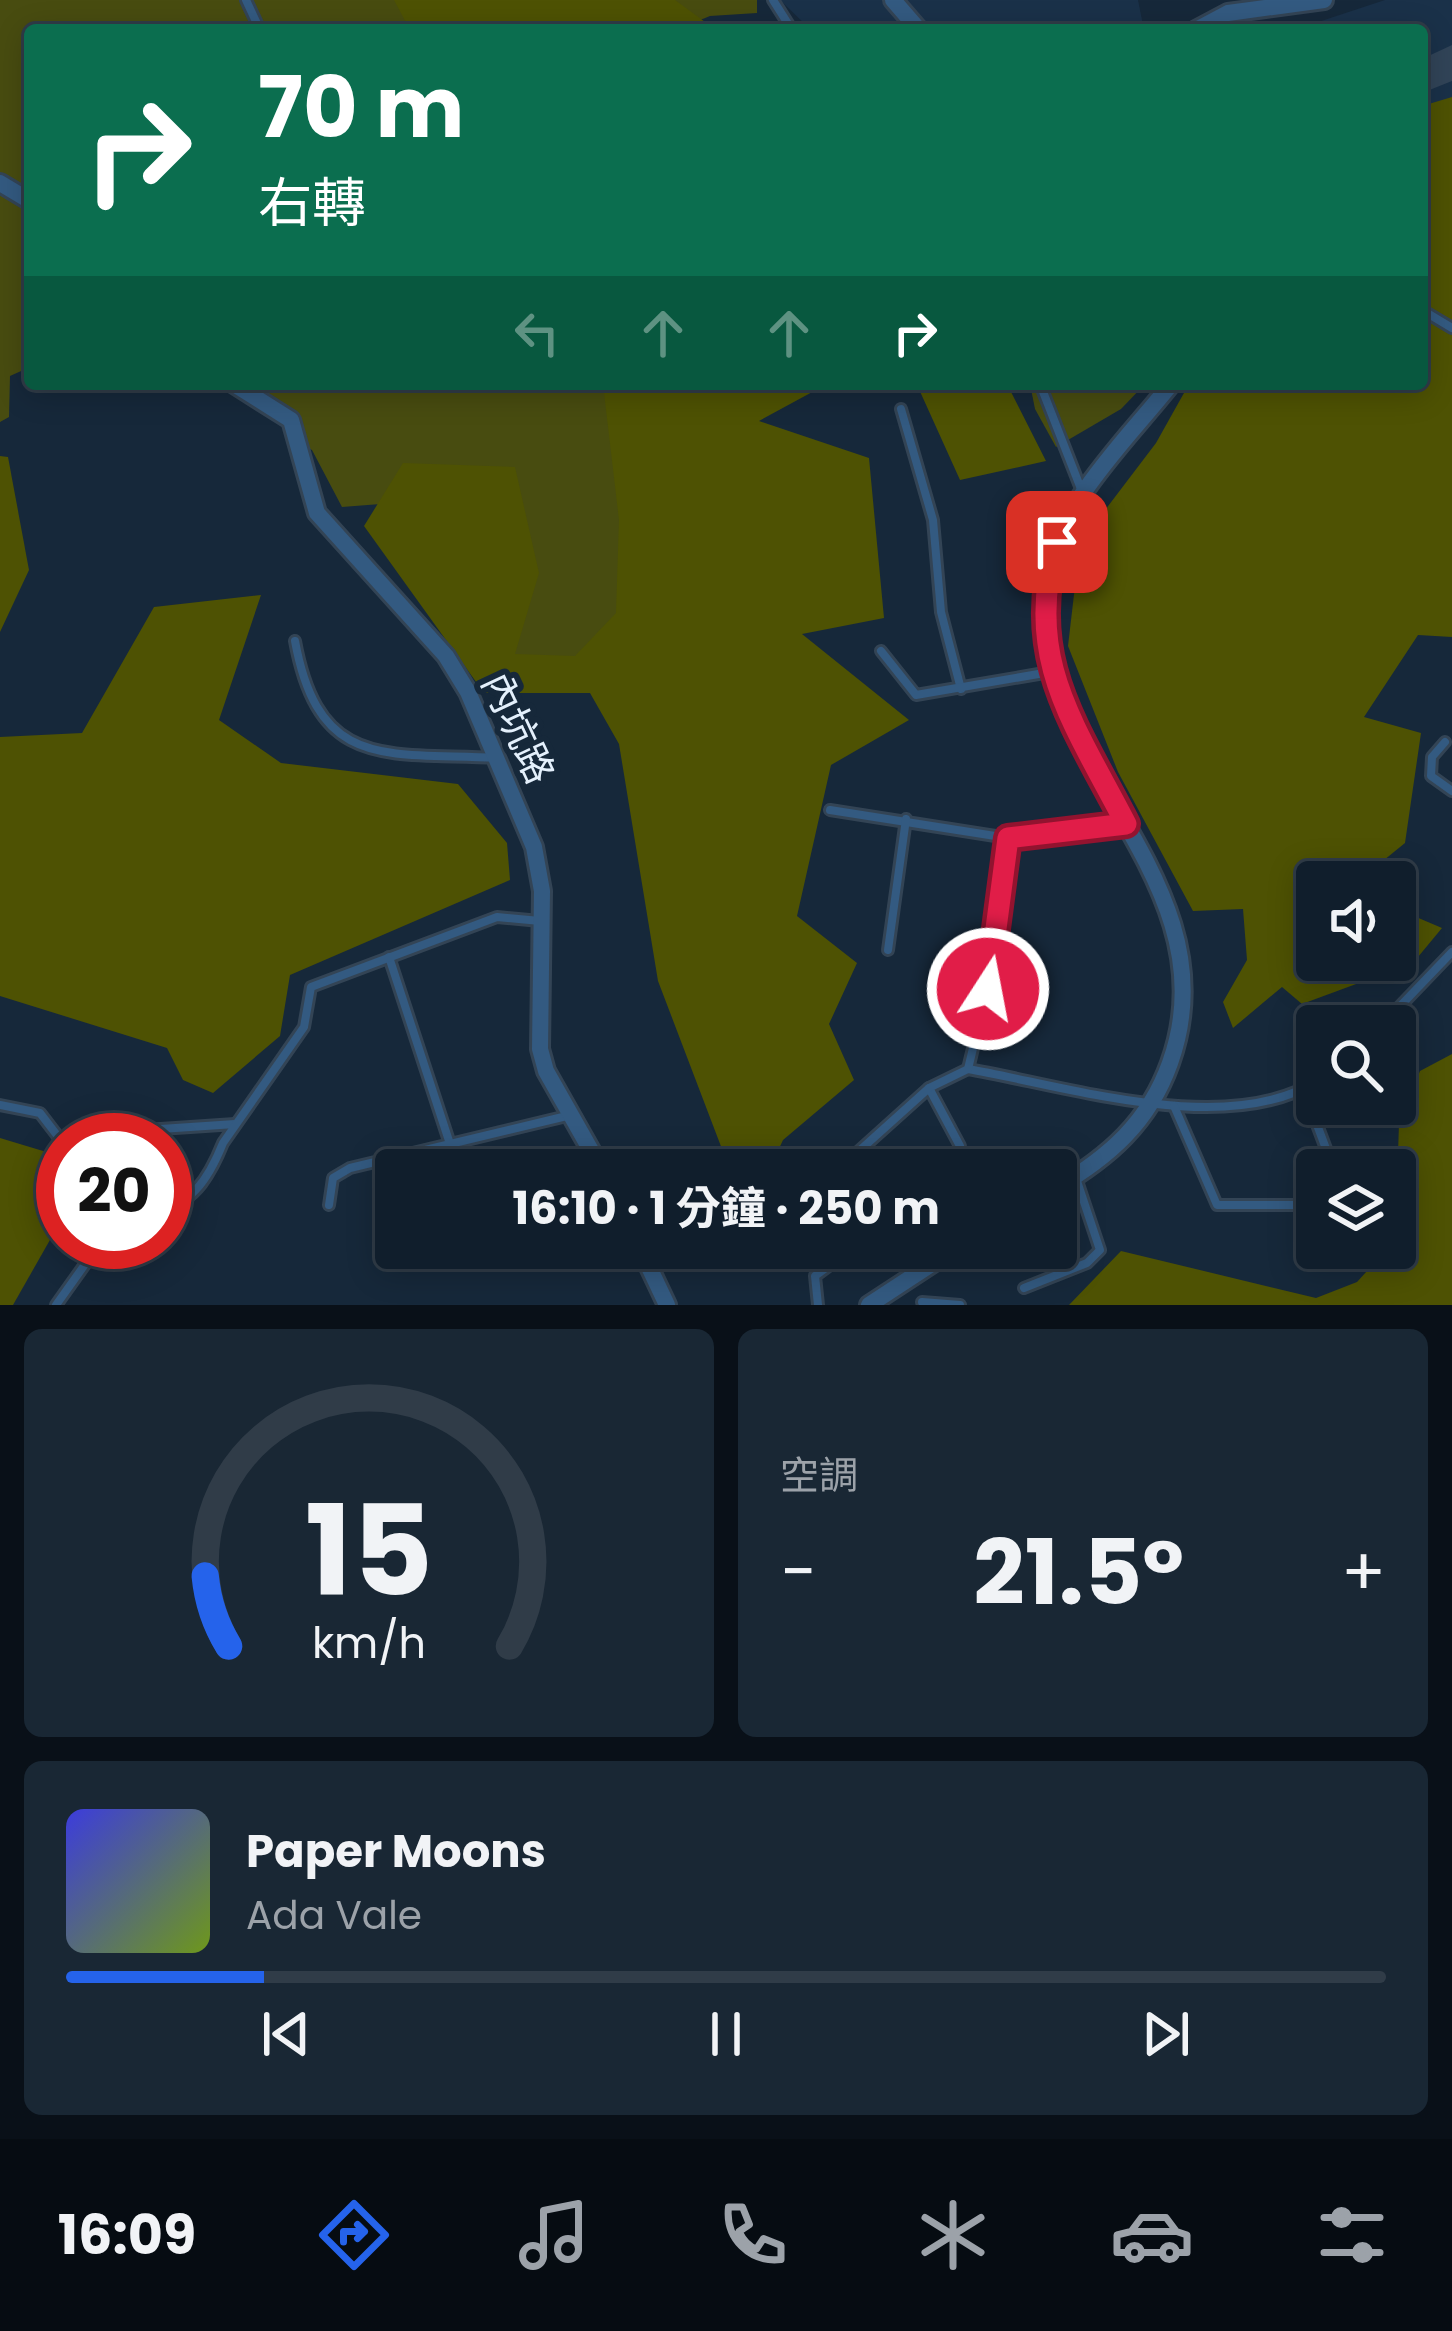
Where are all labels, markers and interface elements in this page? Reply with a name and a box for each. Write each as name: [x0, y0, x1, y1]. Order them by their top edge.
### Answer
text: 70 m: [258, 49, 464, 166]
icon: right: [60, 72, 216, 228]
text: 右轉: [258, 165, 366, 241]
icon: left: [504, 300, 570, 366]
icon: ahead: [630, 300, 696, 366]
icon: ahead: [756, 300, 822, 366]
icon: right: [882, 300, 948, 366]
pin: [1006, 491, 1108, 593]
icon: arrive: [1024, 509, 1090, 575]
street label: 內坑路: [468, 663, 568, 793]
map controls: [1296, 861, 1416, 1269]
button: sound: [1296, 861, 1416, 981]
position arrow: [925, 926, 1051, 1052]
button: search: [1296, 1005, 1416, 1125]
speed limit sign: 20: [36, 1113, 192, 1269]
button: layers: [1296, 1149, 1416, 1269]
text: 16:10 · 1 分鐘 · 250 m: [512, 1177, 940, 1240]
text: 空調: [780, 1448, 858, 1503]
text: 15: [305, 1464, 433, 1639]
text: 21.5°: [973, 1509, 1184, 1636]
text: −: [780, 1526, 816, 1618]
text: +: [1341, 1526, 1386, 1618]
text: km/h: [312, 1613, 426, 1673]
text: Paper Moons: [246, 1820, 546, 1883]
text: Ada Vale: [246, 1888, 422, 1943]
icon: previous: [253, 2001, 319, 2067]
icon: pause: [693, 2001, 759, 2067]
icon: next: [1133, 2001, 1199, 2067]
icon: directions: [312, 2193, 396, 2277]
icon: music: [512, 2193, 596, 2277]
icon: phone: [711, 2193, 795, 2277]
icon: climate: [911, 2193, 995, 2277]
icon: car: [1110, 2193, 1194, 2277]
icon: filters: [1310, 2193, 1394, 2277]
text: 16:09: [58, 2197, 196, 2273]

